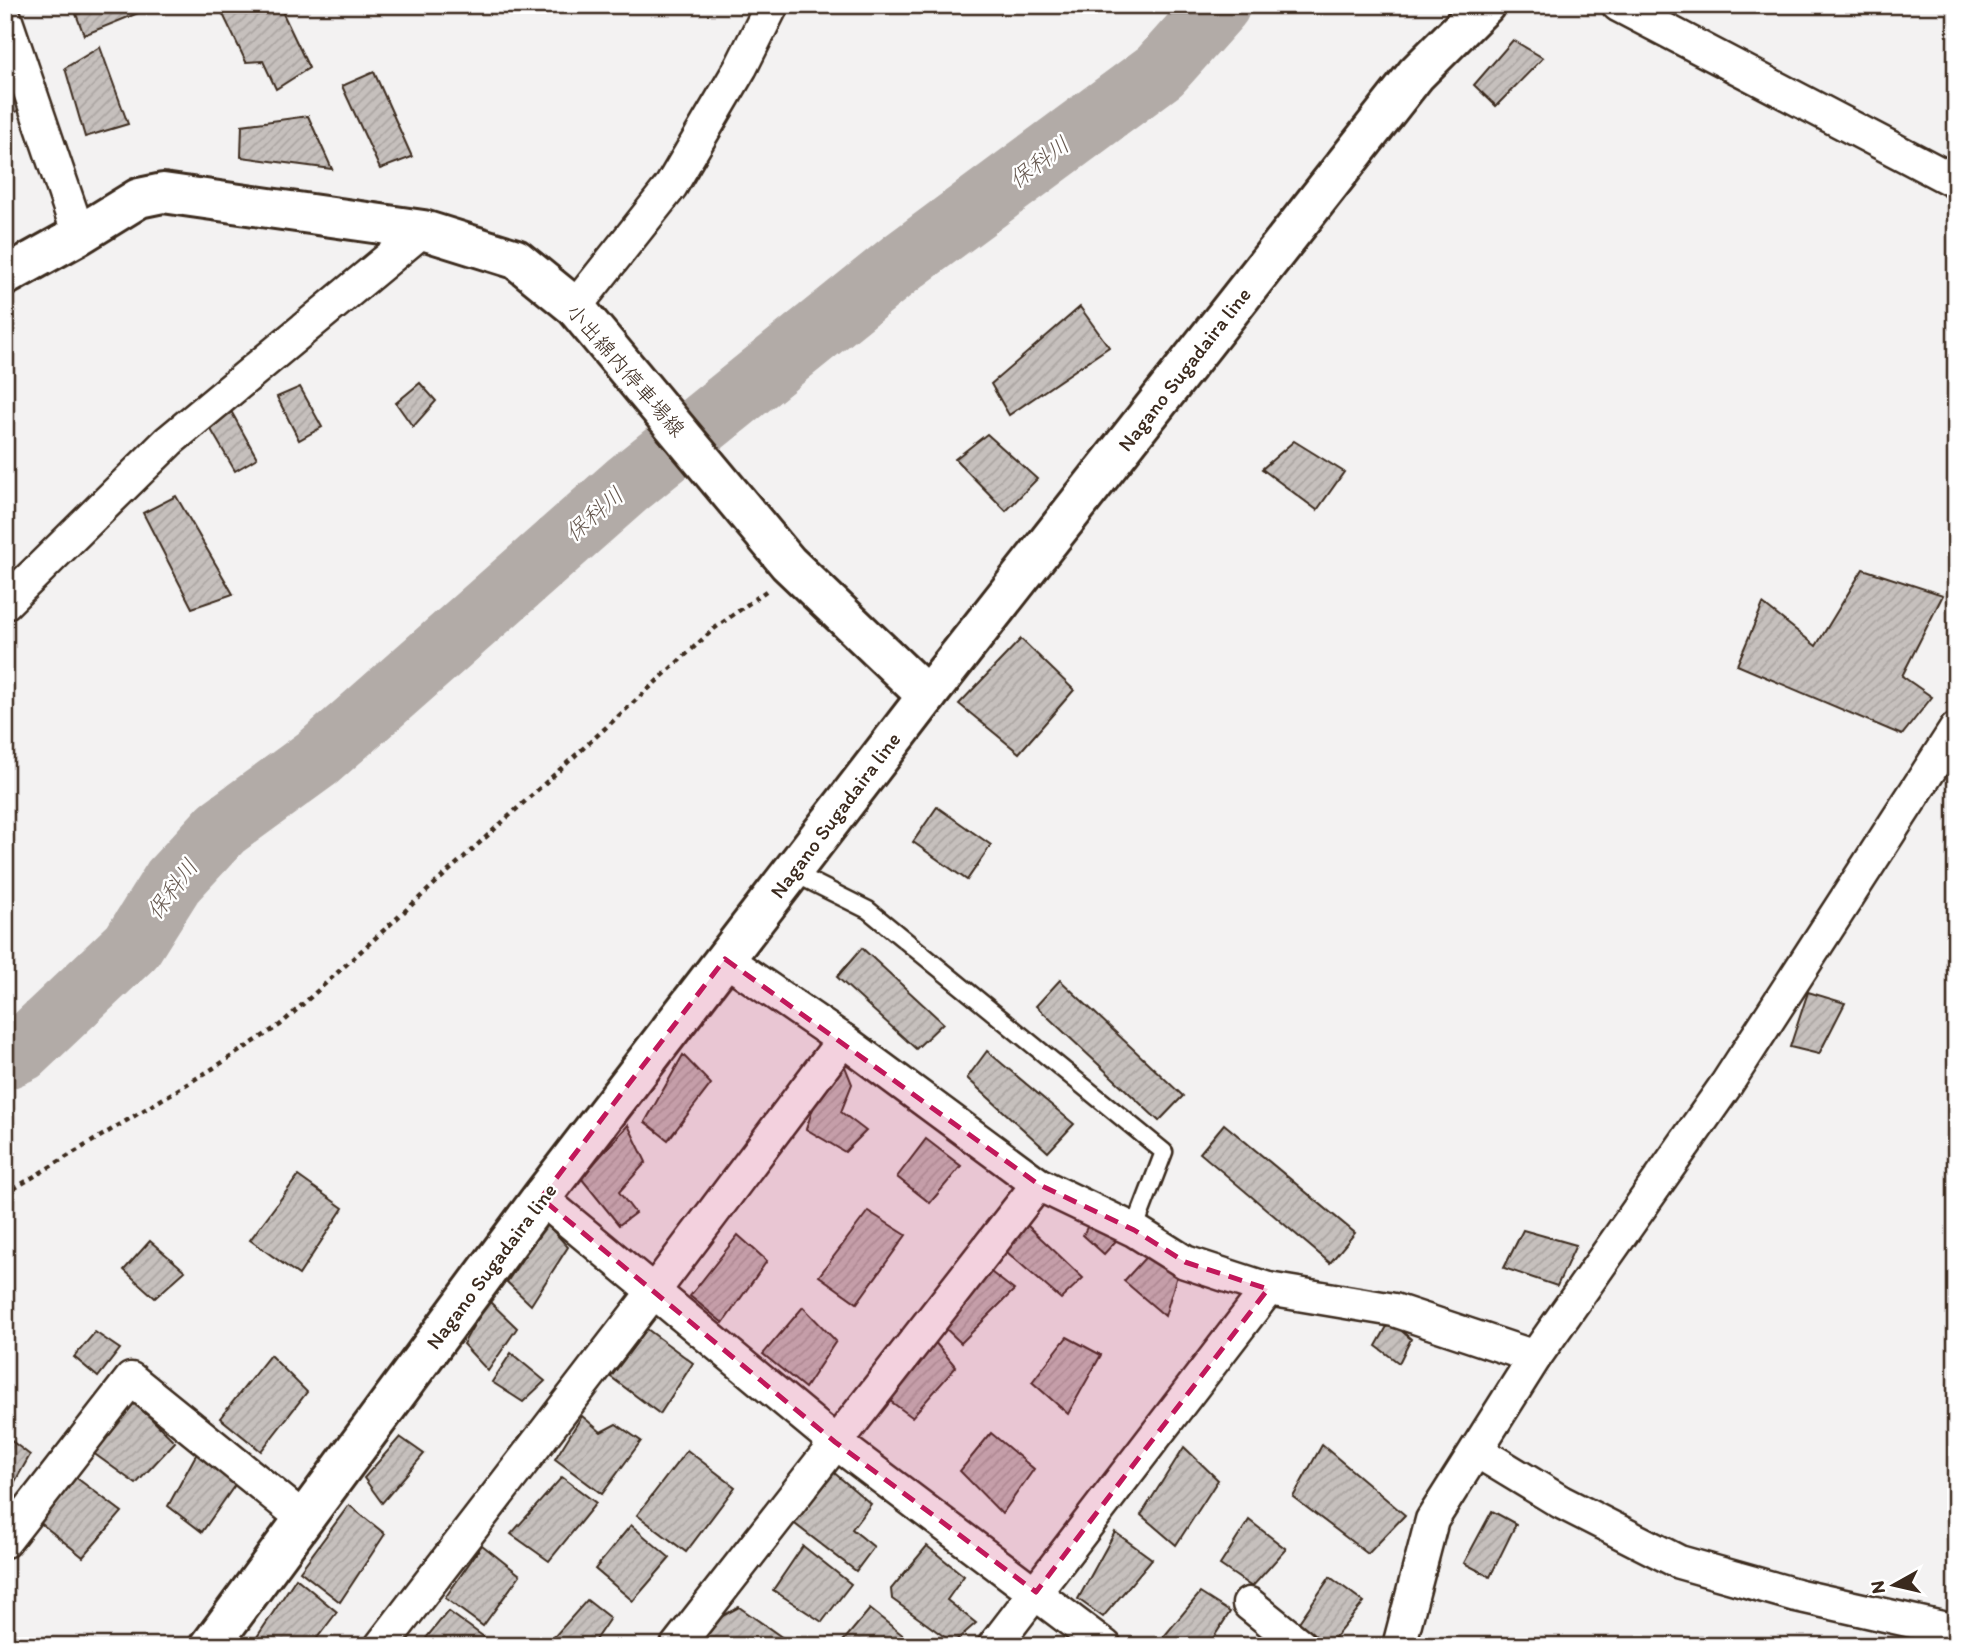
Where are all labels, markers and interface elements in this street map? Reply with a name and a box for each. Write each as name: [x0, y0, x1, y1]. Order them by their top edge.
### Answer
water label: 保科川: [1003, 130, 1075, 194]
street label: Nagano Sugadaira line: [1112, 282, 1256, 456]
street label: 小出綿内停車場線: [561, 298, 691, 442]
water label: 保科川: [559, 481, 629, 547]
street label: Nagano Sugadaira line: [764, 727, 906, 903]
water label: 保科川: [140, 853, 204, 925]
street label: Nagano Sugadaira line: [420, 1178, 562, 1354]
north arrow: [1860, 1550, 1930, 1620]
text: N: [1865, 1579, 1890, 1595]

